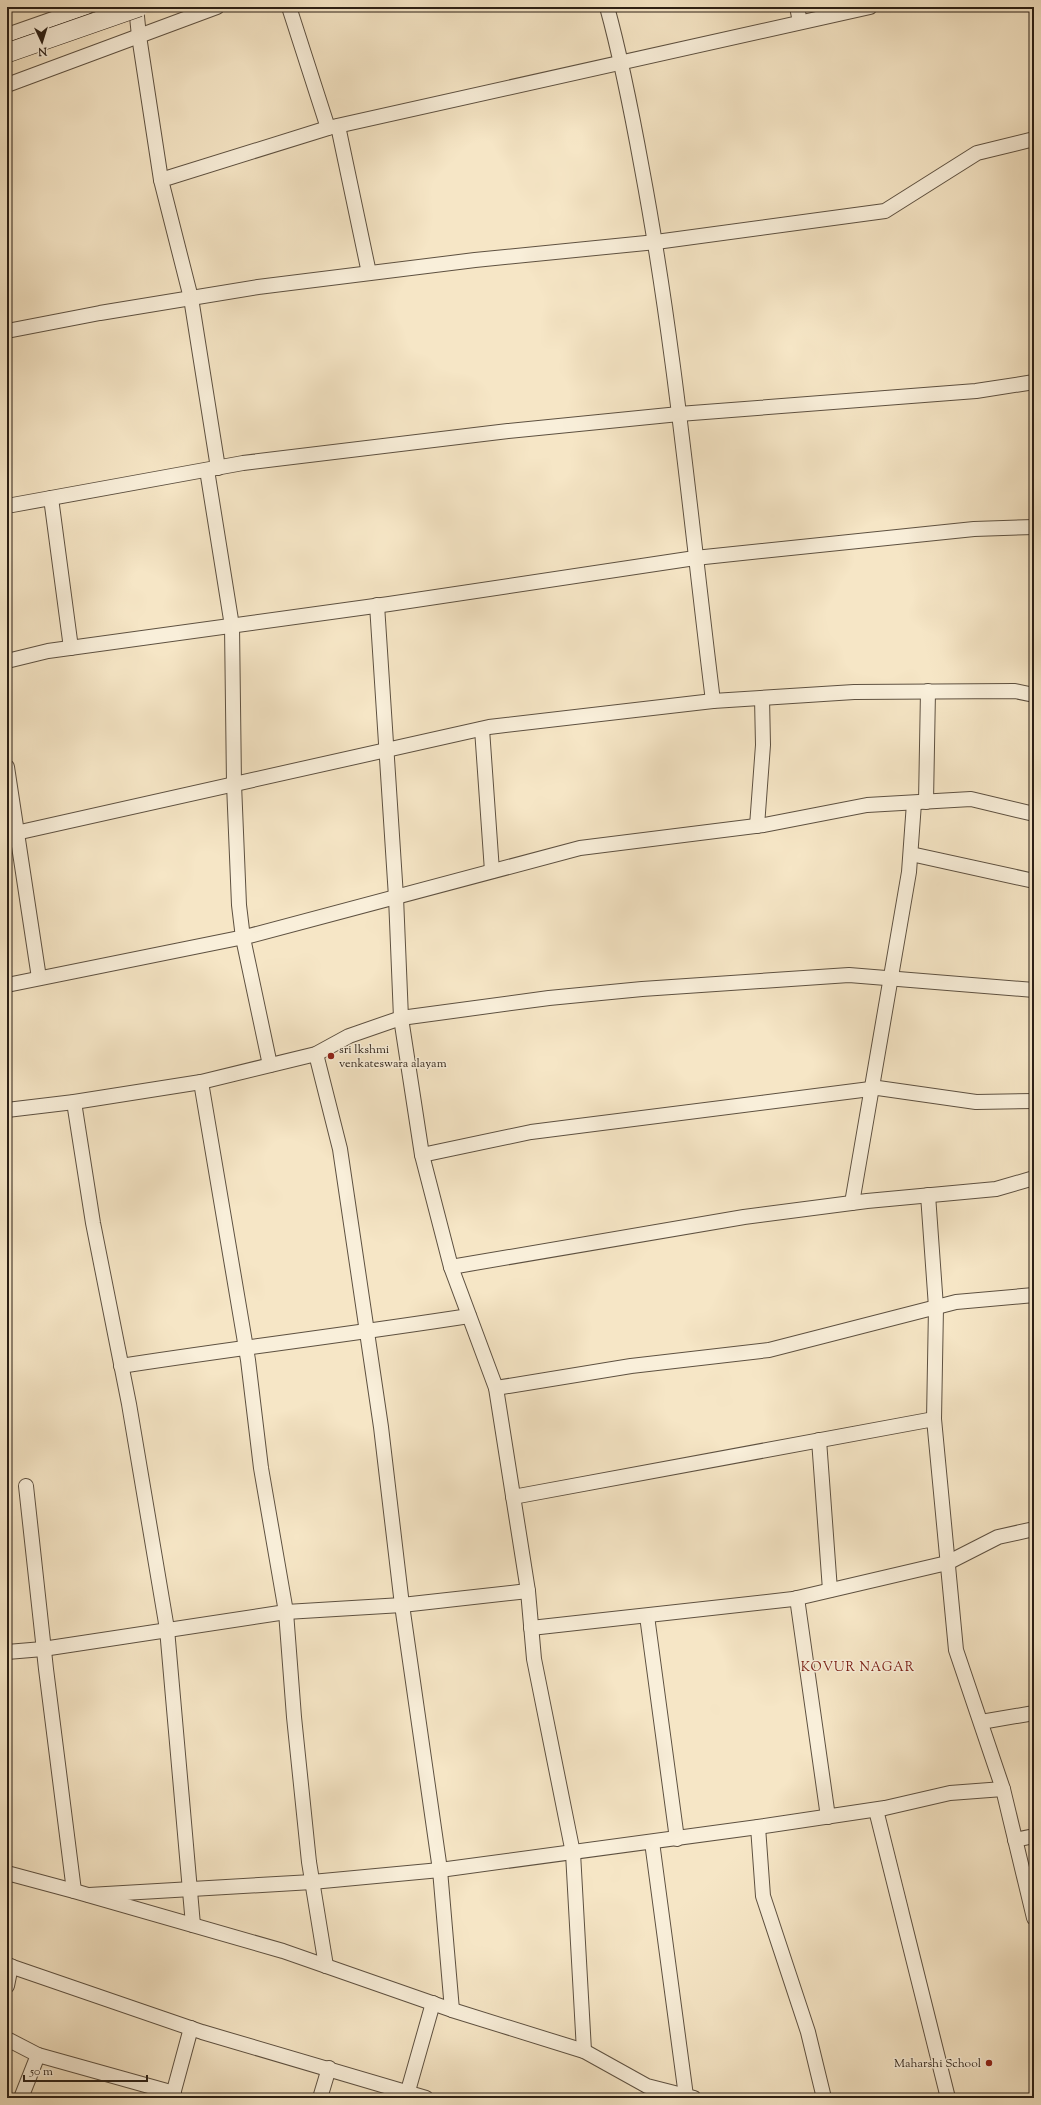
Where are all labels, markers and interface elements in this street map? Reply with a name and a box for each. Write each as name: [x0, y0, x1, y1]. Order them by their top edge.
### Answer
north arrow: [22, 22, 62, 62]
text: N: [37, 43, 49, 59]
place label: sri lkshmi venkateswara alayam: [339, 1041, 447, 1073]
marker: sri lkshmi venkateswara alayam: [326, 1051, 336, 1061]
district label: KOVUR NAGAR: [801, 1659, 915, 1677]
place label: Maharshi School: [894, 2055, 982, 2073]
scale bar: [24, 2057, 147, 2083]
marker: Maharshi School: [984, 2058, 994, 2068]
text: 50 m: [29, 2063, 53, 2081]

